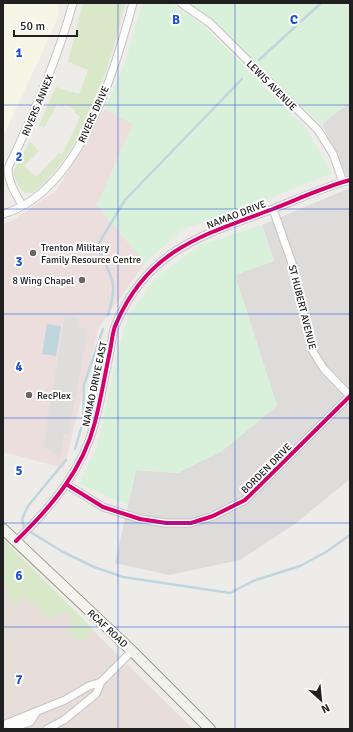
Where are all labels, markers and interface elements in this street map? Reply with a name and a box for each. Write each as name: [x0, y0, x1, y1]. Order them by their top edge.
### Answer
scale bar: [14, 12, 77, 38]
text: B: [172, 12, 180, 28]
text: C: [290, 12, 298, 28]
text: 50 m: [20, 19, 45, 34]
text: 1: [15, 45, 23, 61]
street label: LEWIS AVENUE: [244, 58, 299, 114]
street label: RIVERS ANNEX: [20, 73, 56, 138]
street label: RIVERS DRIVE: [76, 84, 112, 145]
text: 2: [15, 149, 23, 165]
street label: NAMAO DRIVE: [205, 198, 268, 232]
place label: Trenton Military Family Resource Centre: [41, 242, 141, 266]
marker: Trenton Military Family Resource Centre: [28, 248, 38, 258]
text: 3: [15, 254, 23, 270]
street label: ST HUBERT AVENUE: [286, 264, 318, 351]
place label: 8 Wing Chapel: [12, 275, 74, 287]
marker: 8 Wing Chapel: [77, 275, 87, 285]
street label: NAMAO DRIVE EAST: [80, 340, 110, 428]
text: 4: [15, 359, 23, 375]
marker: RecPlex: [24, 390, 34, 400]
place label: RecPlex: [37, 390, 71, 402]
street label: BORDEN DRIVE: [239, 441, 295, 496]
text: 5: [15, 463, 23, 479]
text: 6: [15, 568, 23, 584]
street label: RCAF ROAD: [85, 607, 130, 650]
text: 7: [15, 672, 23, 688]
north arrow: [301, 680, 341, 720]
text: N: [319, 701, 332, 716]

